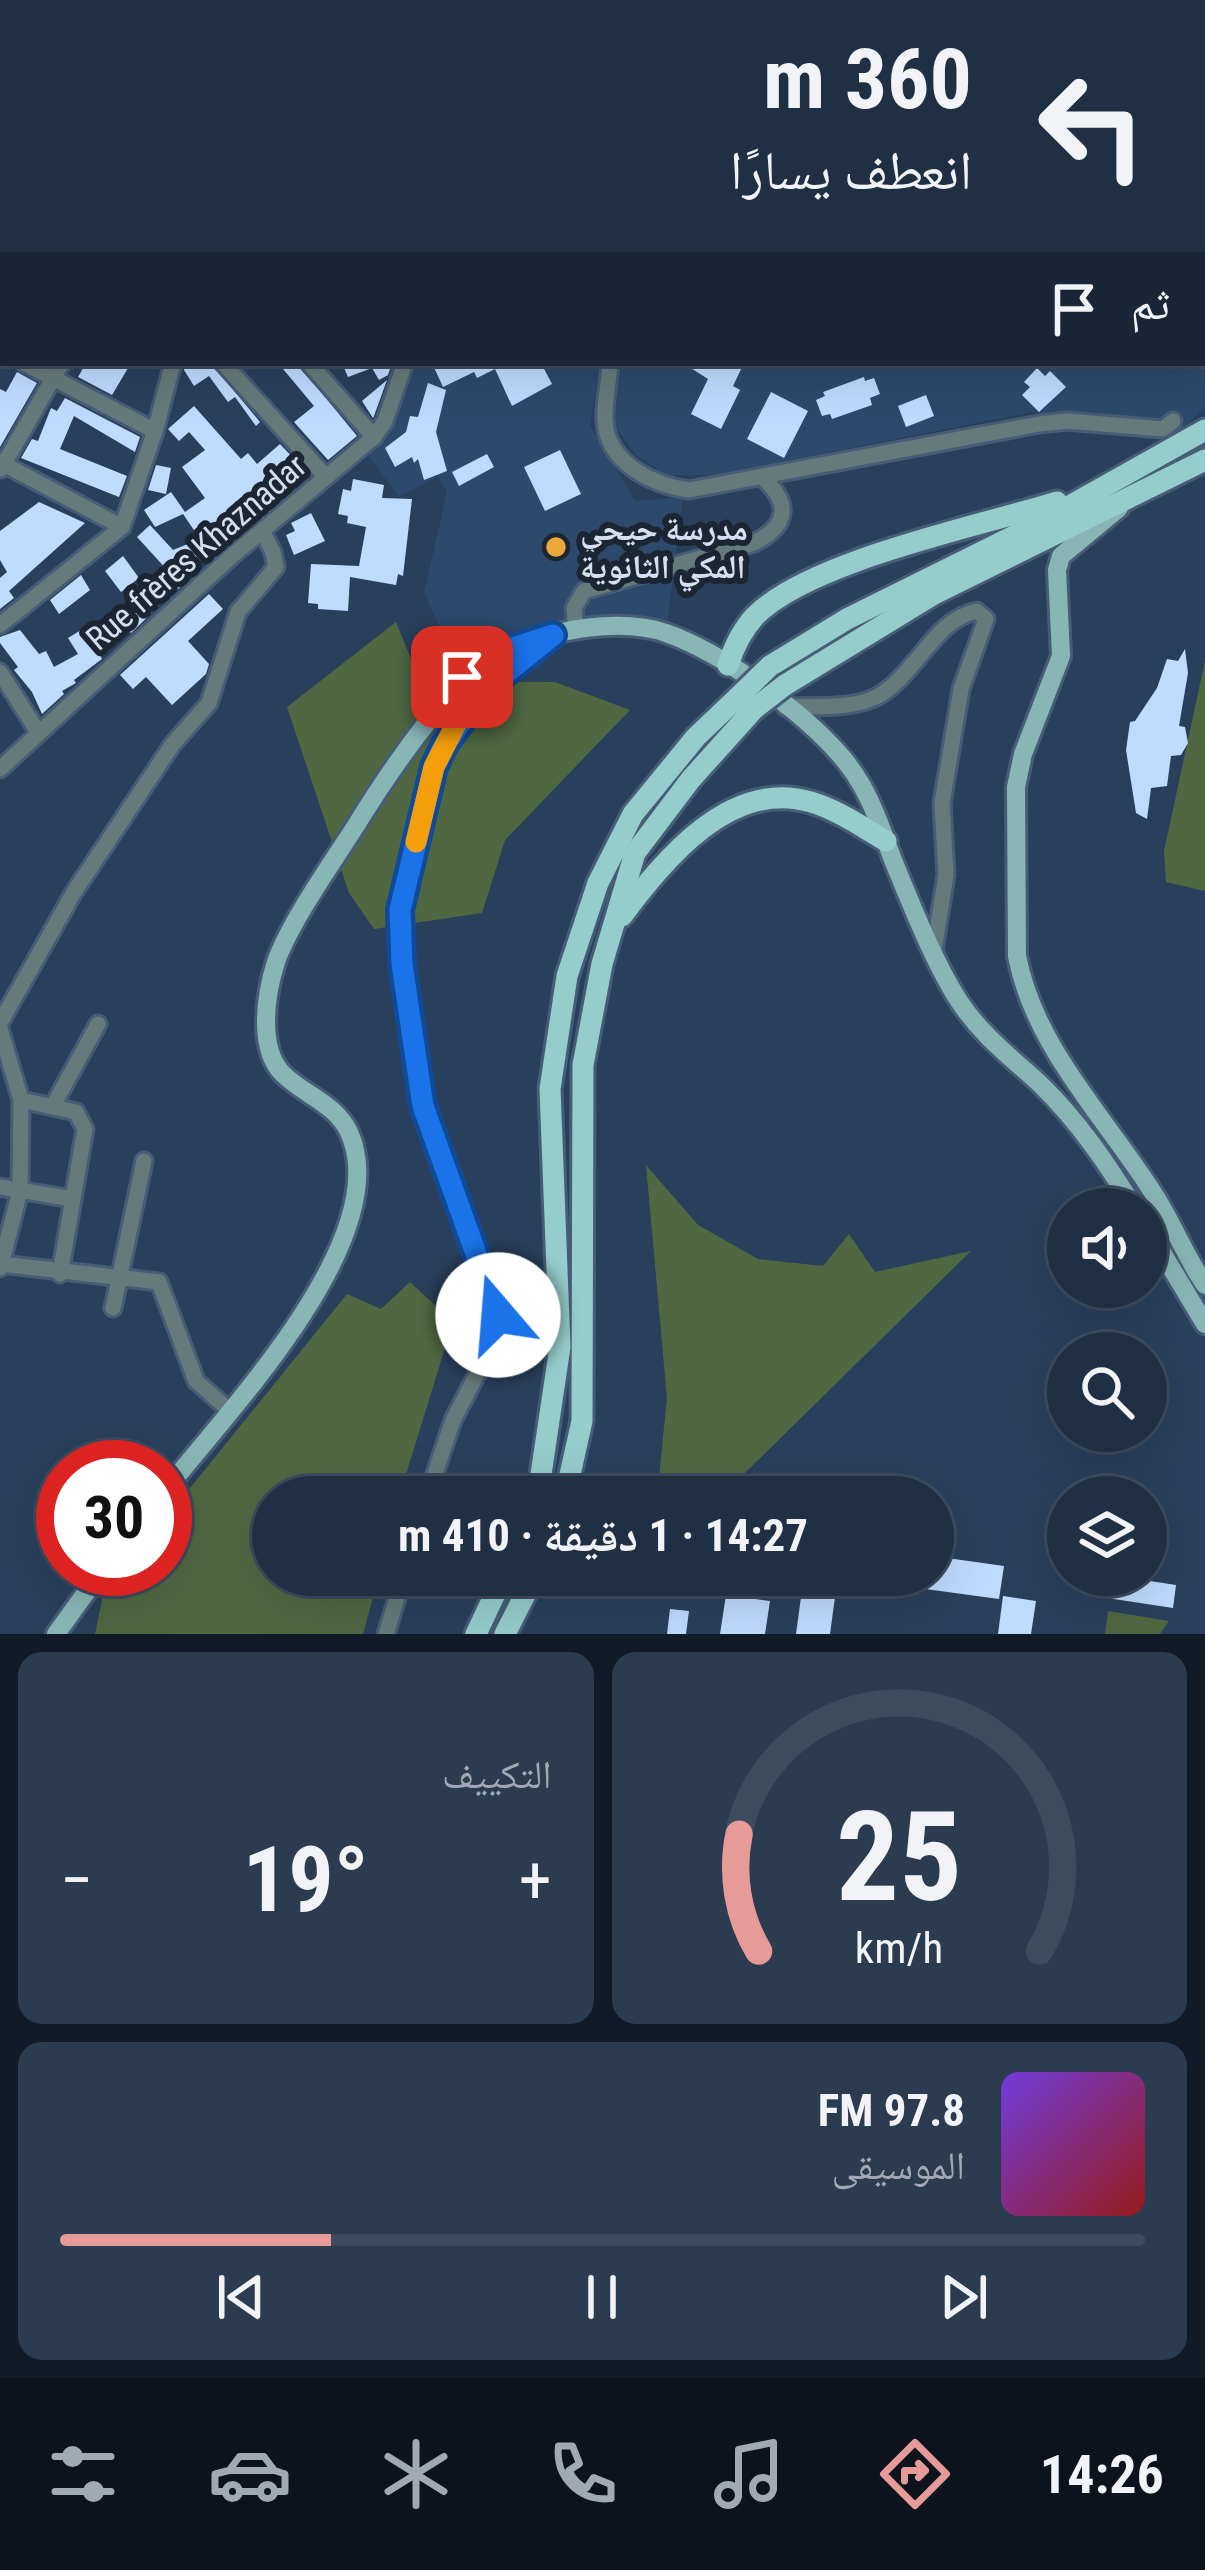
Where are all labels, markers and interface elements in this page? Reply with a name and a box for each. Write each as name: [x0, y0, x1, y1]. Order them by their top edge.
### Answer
text: 360 m: [763, 30, 972, 129]
icon: left: [1014, 48, 1170, 204]
text: انعطف يسارًا: [730, 139, 972, 202]
icon: arrive: [1041, 276, 1107, 342]
text: ثم: [1131, 277, 1170, 330]
street label: Rue frères Khaznadar: [78, 446, 314, 658]
place label: مدرسة حيحي المكي الثانوية: [580, 509, 748, 592]
marker: مدرسة حيحي المكي الثانوية: [543, 534, 569, 560]
pin: [411, 626, 513, 728]
icon: arrive: [429, 644, 495, 710]
map controls: [1047, 1188, 1167, 1596]
button: sound: [1047, 1188, 1167, 1308]
position arrow: [435, 1252, 561, 1378]
button: search: [1047, 1332, 1167, 1452]
speed limit sign: 30: [36, 1440, 192, 1596]
button: layers: [1047, 1476, 1167, 1596]
text: 14:27 · 1 دقيقة · 410 m: [398, 1509, 808, 1562]
text: التكييف: [442, 1752, 552, 1798]
text: 25: [836, 1784, 962, 1930]
text: 19°: [243, 1828, 369, 1933]
text: −: [60, 1842, 93, 1919]
text: +: [519, 1842, 551, 1919]
text: km/h: [855, 1923, 943, 1973]
text: 97.8 FM: [818, 2084, 965, 2137]
text: الموسيقى: [832, 2143, 965, 2189]
icon: previous: [208, 2264, 274, 2330]
icon: pause: [569, 2264, 635, 2330]
icon: next: [931, 2264, 997, 2330]
icon: filters: [41, 2432, 125, 2516]
icon: car: [208, 2432, 292, 2516]
icon: climate: [374, 2432, 458, 2516]
icon: phone: [541, 2432, 625, 2516]
icon: music: [707, 2432, 791, 2516]
icon: directions: [873, 2432, 957, 2516]
text: 14:26: [1040, 2443, 1164, 2506]

